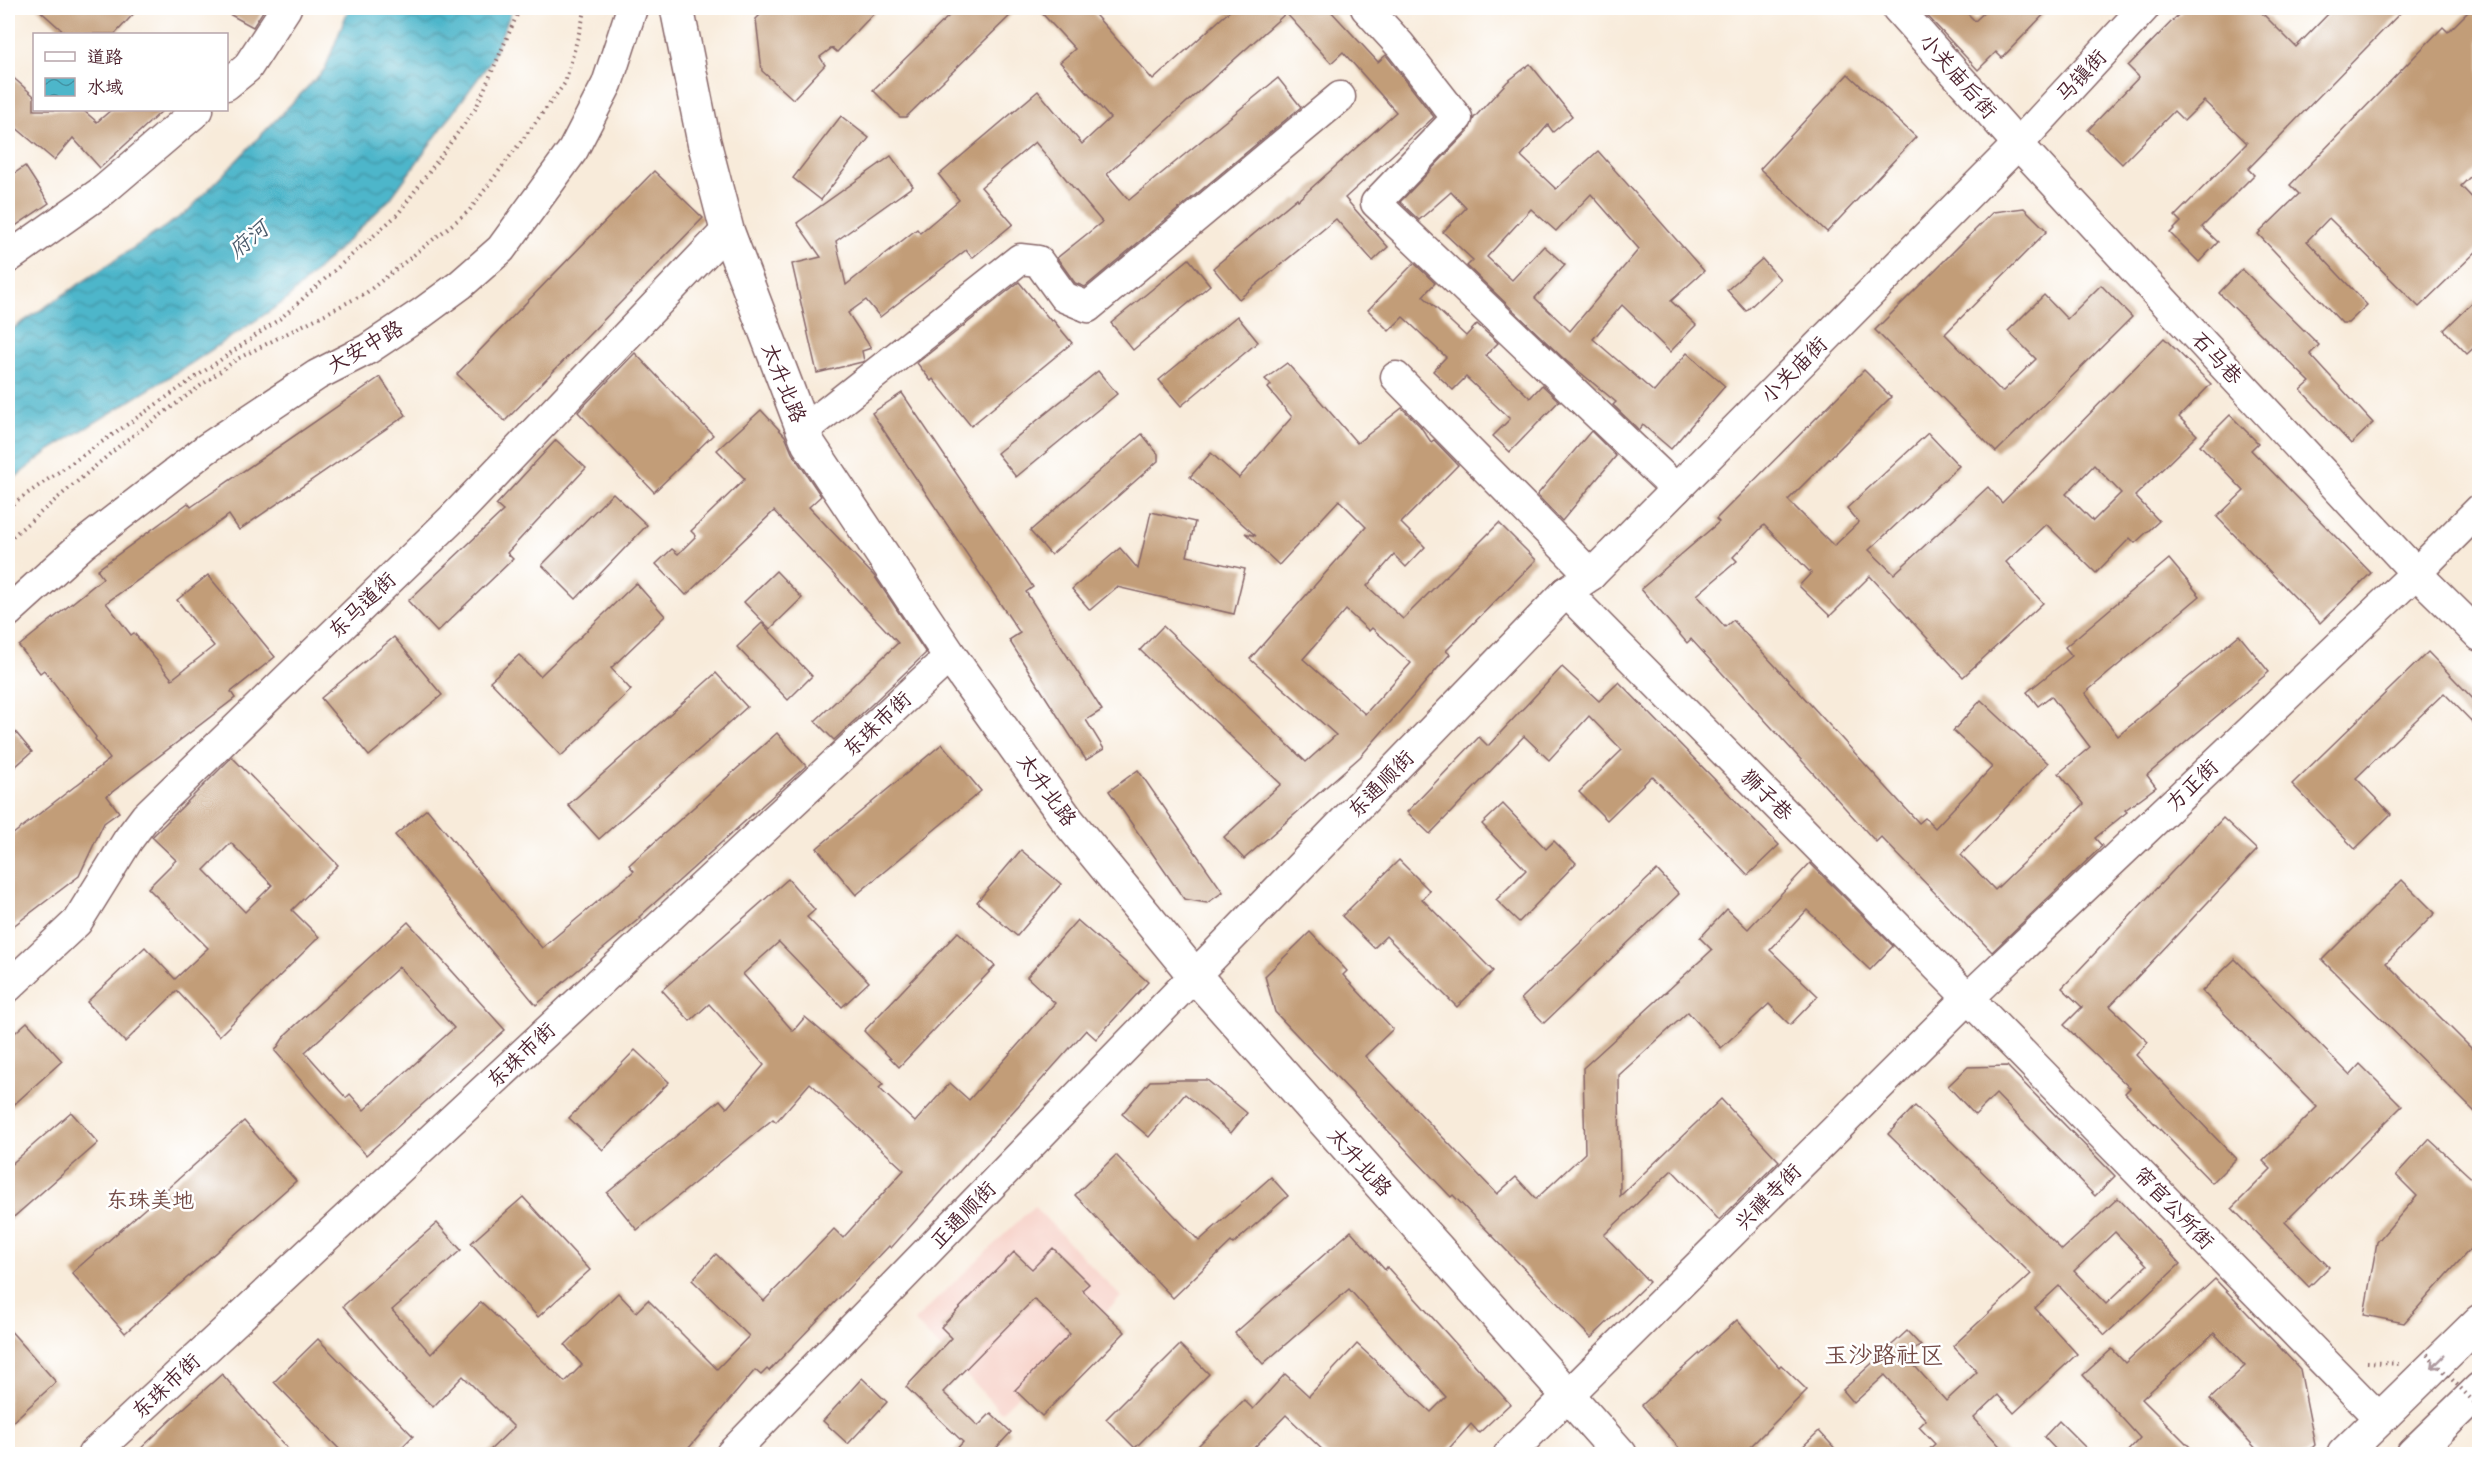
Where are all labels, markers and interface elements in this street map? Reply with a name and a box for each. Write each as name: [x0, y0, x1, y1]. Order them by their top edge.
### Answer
street label: 小关庙后街: [1912, 28, 2002, 125]
legend: [33, 33, 228, 111]
street label: 马镇街: [2050, 44, 2113, 109]
text: 道路: [87, 46, 123, 70]
text: 水域: [87, 76, 123, 100]
water label: 府河: [223, 214, 277, 265]
street label: 大安中路: [322, 315, 409, 381]
street label: 石马巷: [2185, 326, 2248, 391]
street label: 小关庙街: [1755, 331, 1834, 410]
street label: 太升北路: [754, 339, 812, 428]
street label: 东马道街: [323, 566, 403, 645]
street label: 东珠市街: [837, 686, 918, 764]
street label: 东通顺街: [1342, 745, 1421, 825]
street label: 太升北路: [1010, 748, 1082, 833]
street label: 方正街: [2160, 754, 2225, 818]
street label: 狮子巷: [1734, 764, 1798, 828]
street label: 东珠市街: [481, 1017, 562, 1095]
street label: 太升北路: [1321, 1122, 1398, 1203]
street label: 兴禅寺街: [1729, 1158, 1808, 1237]
street label: 帘官公所街: [2127, 1161, 2220, 1256]
street label: 正通顺街: [924, 1176, 1003, 1256]
district label: 东珠美地: [106, 1187, 194, 1215]
district label: 玉沙路社区: [1824, 1341, 1944, 1372]
street label: 东珠市街: [126, 1348, 207, 1426]
one-way arrow: [2430, 1355, 2445, 1369]

